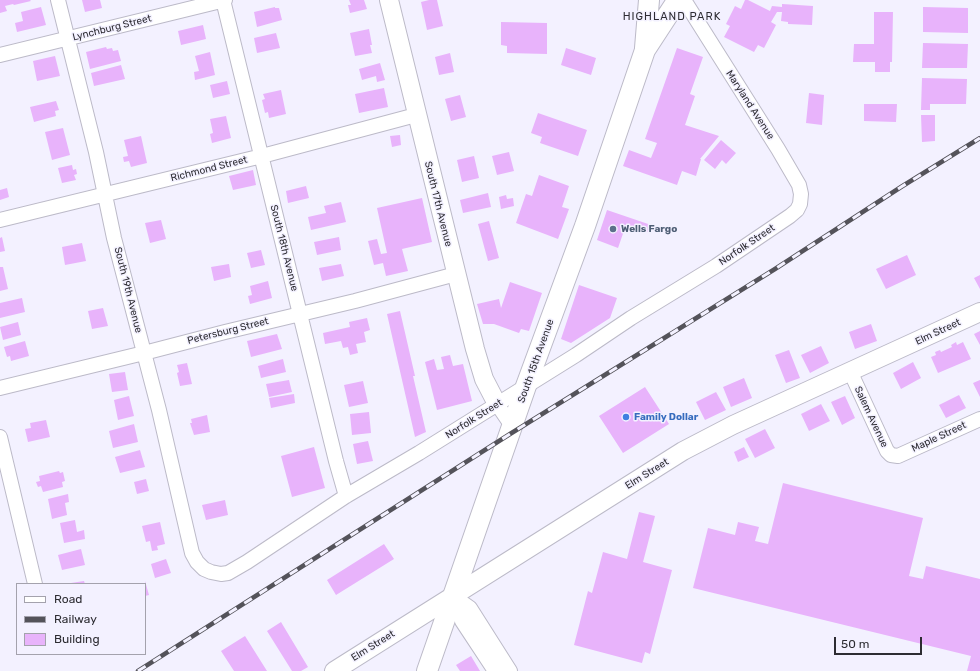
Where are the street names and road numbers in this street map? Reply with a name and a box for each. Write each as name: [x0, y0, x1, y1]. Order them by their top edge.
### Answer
street label: Lynchburg Street: [71, 12, 153, 44]
street label: Maryland Avenue: [723, 68, 777, 142]
street label: Richmond Street: [169, 154, 249, 184]
street label: South 17th Avenue: [422, 160, 454, 248]
street label: South 18th Avenue: [267, 204, 301, 292]
street label: Norfolk Street: [717, 222, 777, 268]
street label: South 19th Avenue: [112, 246, 144, 334]
street label: Petersburg Street: [186, 315, 270, 347]
street label: Elm Street: [913, 316, 963, 348]
street label: South 15th Avenue: [515, 318, 557, 404]
street label: Salem Avenue: [852, 384, 890, 450]
street label: Norfolk Street: [443, 397, 505, 441]
street label: Maple Street: [910, 419, 968, 455]
street label: Elm Street: [623, 456, 671, 492]
street label: Elm Street: [349, 628, 397, 664]

